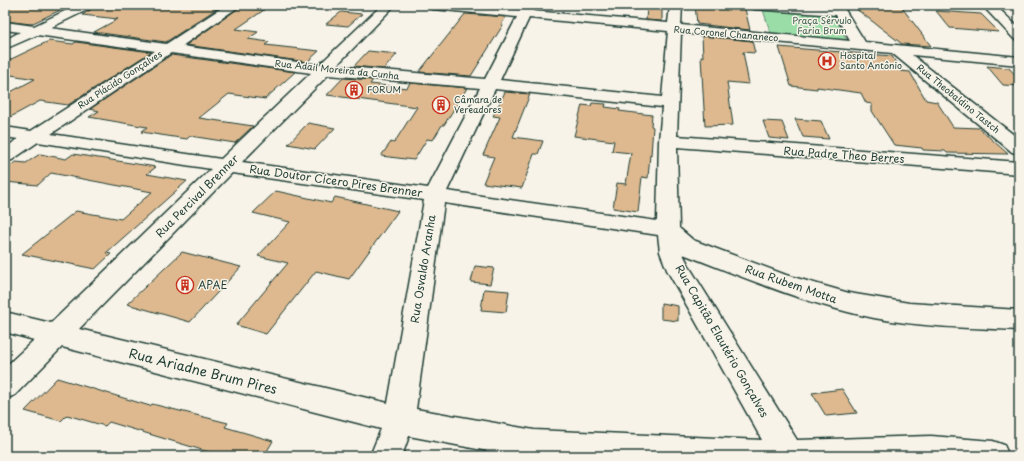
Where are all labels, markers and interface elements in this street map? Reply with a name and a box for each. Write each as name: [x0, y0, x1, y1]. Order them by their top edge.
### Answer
park label: Praça Sérvulo Faria Brum: [792, 13, 852, 37]
street label: Rua Coronel Chananeco: [673, 21, 779, 45]
street label: Rua Plácido Gonçalves: [74, 47, 164, 112]
place label: Hospital Santo Antônio: [840, 48, 902, 72]
hospital icon: Hospital Santo Antônio: [817, 51, 837, 71]
street label: Rua Adail Moreira da Cunha: [274, 56, 400, 83]
street label: Rua Theobaldino Tastch: [914, 60, 1003, 136]
building icon: FORUM: [344, 80, 364, 100]
place label: FORUM: [367, 82, 401, 96]
place label: Câmara de Vereadores: [454, 92, 502, 116]
building icon: Câmara de Vereadores: [431, 95, 451, 115]
street label: Rua Padre Theo Berres: [783, 142, 905, 167]
street label: Rua Percival Brenner: [151, 150, 243, 241]
street label: Rua Doutor Cícero Pires Brenner: [248, 160, 425, 201]
street label: Rua Osvaldo Aranha: [406, 213, 439, 324]
street label: Rua Rubem Motta: [743, 260, 840, 307]
street label: Rua Capitão Elautério Gonçalves: [672, 261, 773, 420]
building icon: APAE: [175, 275, 195, 295]
place label: APAE: [198, 276, 227, 293]
street label: Rua Ariadne Brum Pires: [127, 343, 279, 398]

